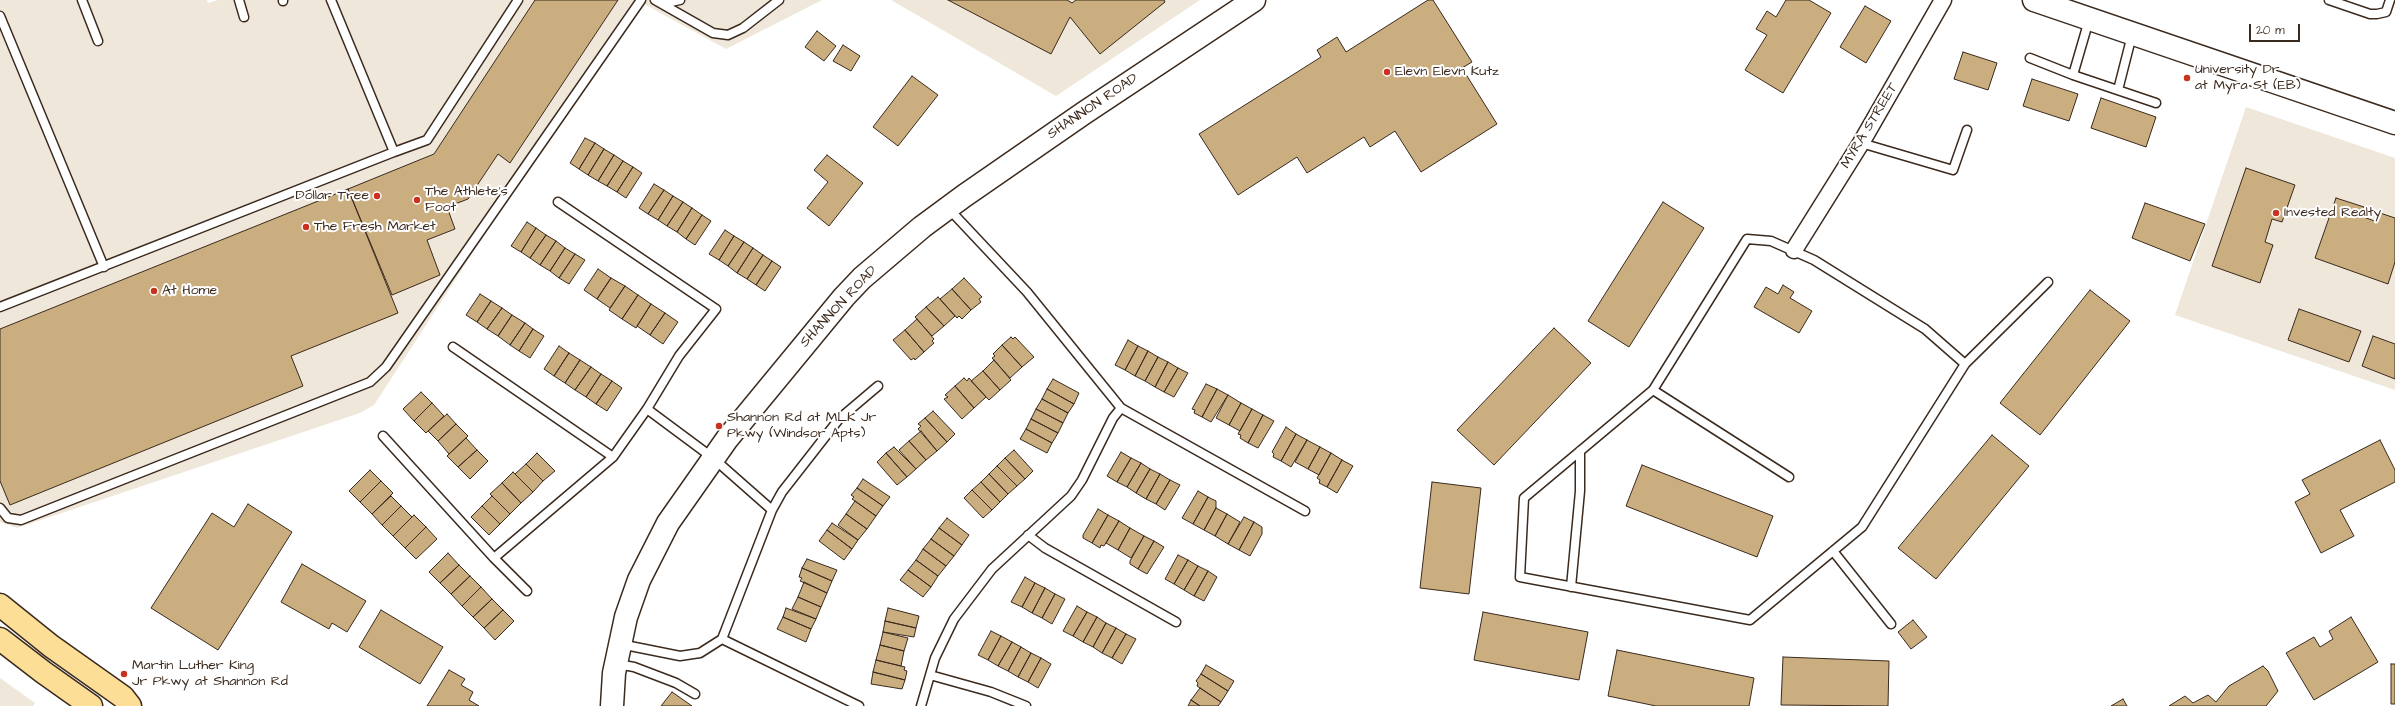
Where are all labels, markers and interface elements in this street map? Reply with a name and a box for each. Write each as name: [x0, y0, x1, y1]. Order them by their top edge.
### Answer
scale bar: [2251, 16, 2302, 42]
text: 20 m: [2256, 22, 2285, 39]
place label: University Dr at Myra St (EB): [2195, 62, 2301, 94]
place label: Elevn Elevn Kutz: [1395, 64, 1499, 80]
marker: Elevn Elevn Kutz: [1382, 67, 1392, 77]
street label: SHANNON ROAD: [1045, 71, 1141, 143]
marker: University Dr at Myra St (EB): [2182, 73, 2192, 83]
street label: MYRA STREET: [1838, 80, 1902, 172]
place label: The Athlete's Foot: [425, 184, 508, 216]
place label: Dollar Tree: [296, 188, 369, 204]
marker: Dollar Tree: [372, 191, 382, 201]
marker: The Athlete's Foot: [412, 195, 422, 205]
place label: Invested Realty: [2284, 205, 2381, 221]
marker: Invested Realty: [2271, 208, 2281, 218]
place label: The Fresh Market: [314, 219, 436, 235]
marker: The Fresh Market: [301, 222, 311, 232]
street label: SHANNON ROAD: [797, 263, 881, 351]
place label: At Home: [162, 283, 217, 299]
marker: At Home: [149, 286, 159, 296]
place label: Shannon Rd at MLK Jr Pkwy (Windsor Apts): [727, 410, 876, 442]
marker: Shannon Rd at MLK Jr Pkwy (Windsor Apts): [714, 421, 724, 431]
place label: Martin Luther King Jr Pkwy at Shannon Rd: [132, 658, 288, 690]
marker: Martin Luther King Jr Pkwy at Shannon Rd: [119, 669, 129, 679]

